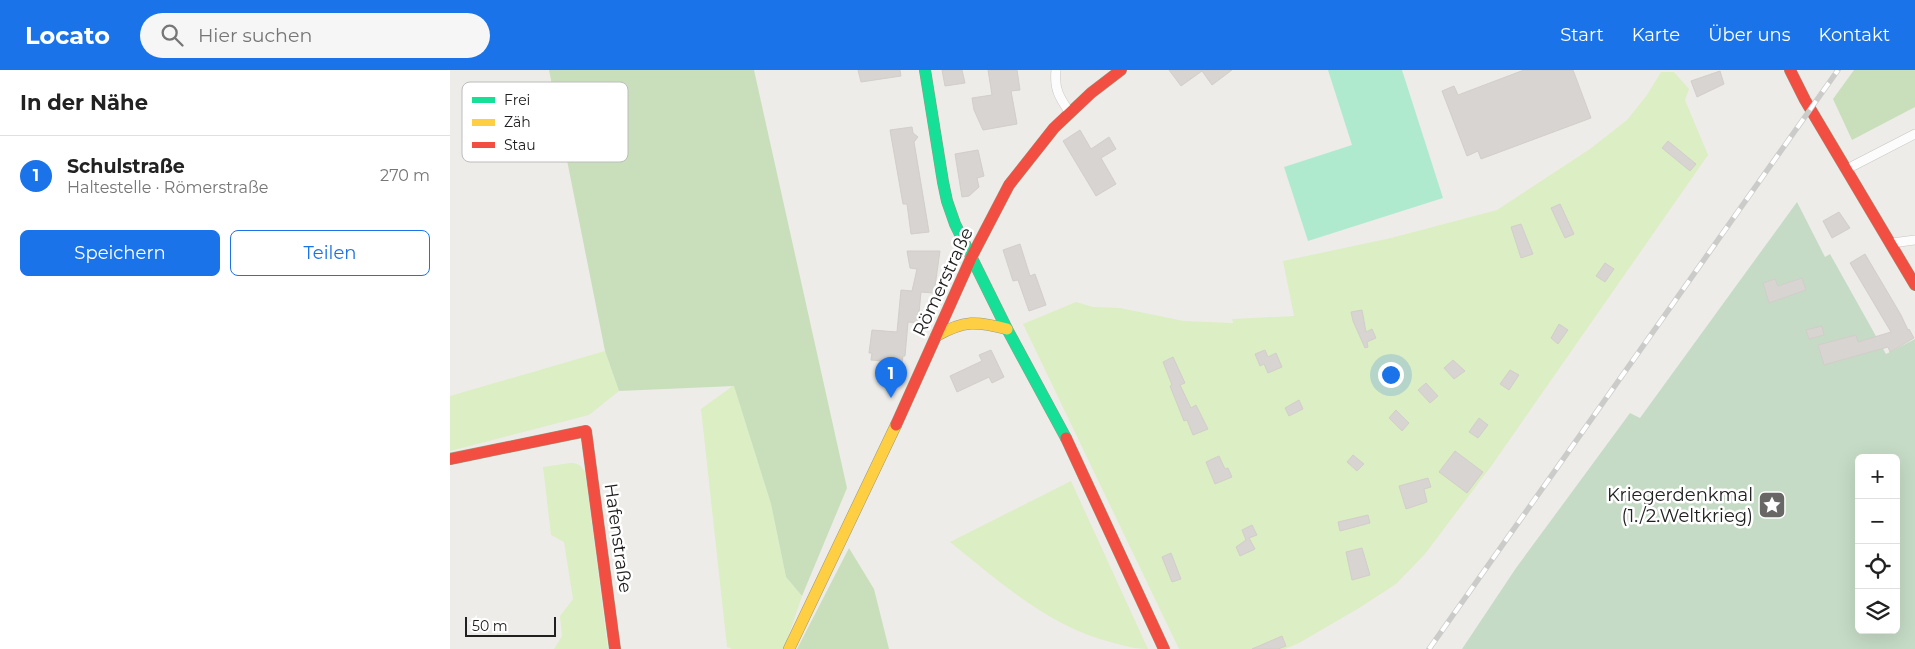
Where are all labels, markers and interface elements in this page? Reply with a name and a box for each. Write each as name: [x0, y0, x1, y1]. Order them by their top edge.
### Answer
search box: [140, 13, 490, 58]
text: Locato: [25, 21, 110, 50]
icon: search: [158, 21, 186, 49]
text: Hier suchen: [198, 24, 312, 47]
text: Start: [1560, 24, 1604, 46]
text: Karte: [1632, 24, 1680, 46]
text: Über uns: [1708, 24, 1791, 46]
text: Kontakt: [1819, 24, 1890, 46]
legend: [462, 82, 628, 162]
text: In der Nähe: [20, 90, 148, 115]
text: Frei: [504, 91, 530, 109]
text: Zäh: [504, 113, 531, 131]
text: Stau: [504, 136, 536, 154]
text: Schulstraße: [67, 155, 185, 178]
text: 1: [33, 166, 39, 185]
text: 270 m: [380, 166, 430, 185]
text: Haltestelle · Römerstraße: [67, 178, 268, 197]
street label: Römerstraße: [908, 224, 978, 340]
button: Speichern: [20, 230, 220, 276]
button: Teilen: [230, 230, 430, 276]
pin: 1: [875, 357, 907, 398]
your location: [1378, 362, 1404, 388]
map controls: [1855, 454, 1900, 634]
button: +: [1855, 454, 1900, 499]
street label: Hafenstraße: [599, 482, 637, 594]
place label: Kriegerdenkmal (1./2.Weltkrieg): [1607, 484, 1753, 527]
place icon: Kriegerdenkmal (1./2.Weltkrieg): [1757, 490, 1787, 520]
button: −: [1855, 499, 1900, 544]
button: locate: [1855, 544, 1900, 589]
button: layers: [1855, 589, 1900, 634]
scale bar: [465, 614, 556, 637]
text: 50 m: [472, 617, 508, 635]

